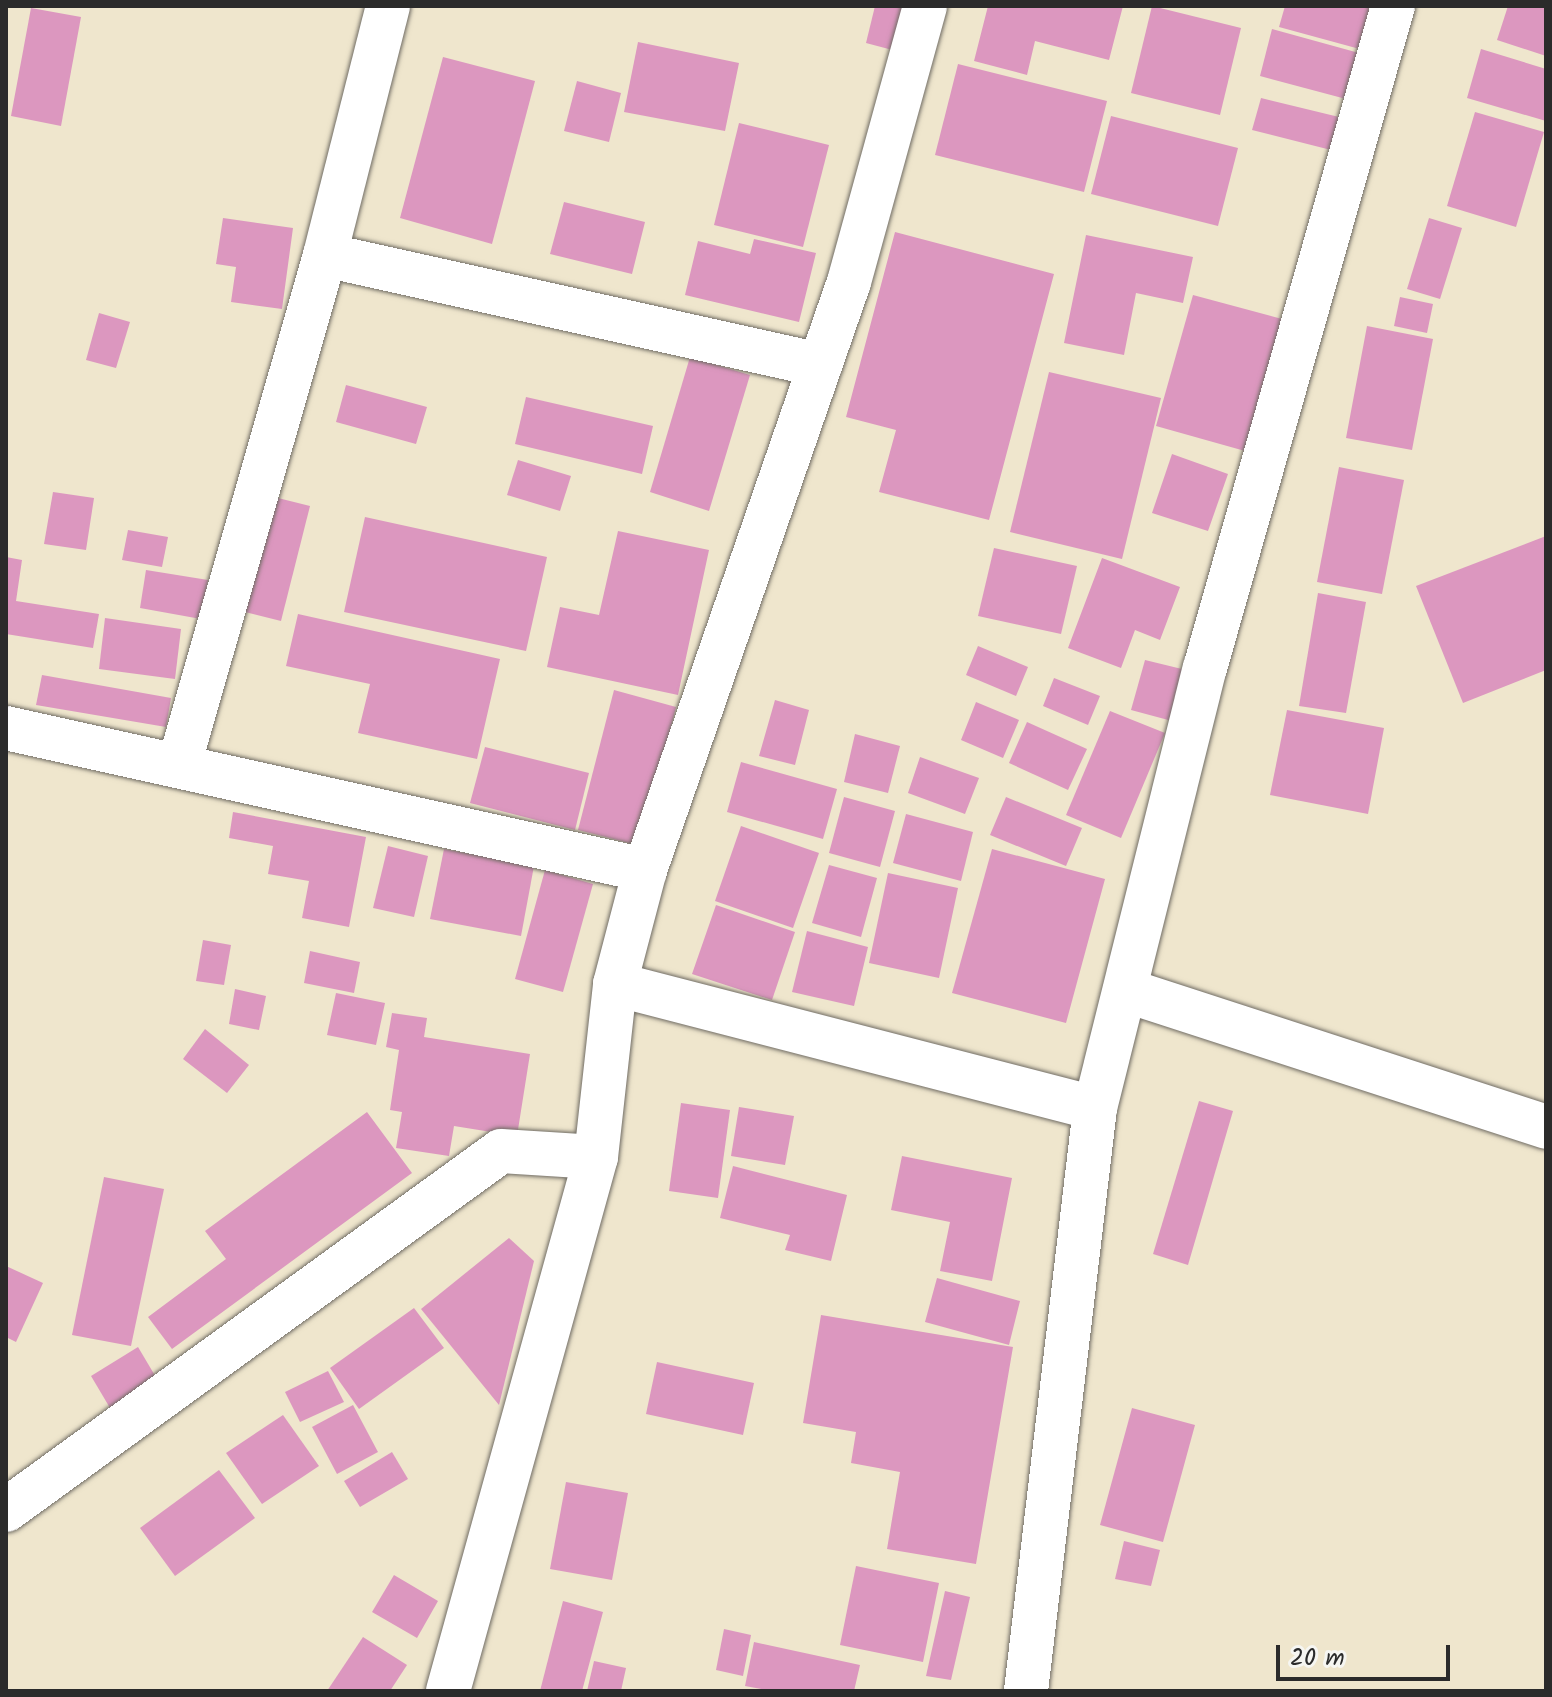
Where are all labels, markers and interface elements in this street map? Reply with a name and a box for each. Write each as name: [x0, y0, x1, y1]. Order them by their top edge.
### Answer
scale bar: [1280, 1629, 1454, 1679]
text: 20 m: [1290, 1639, 1345, 1678]

